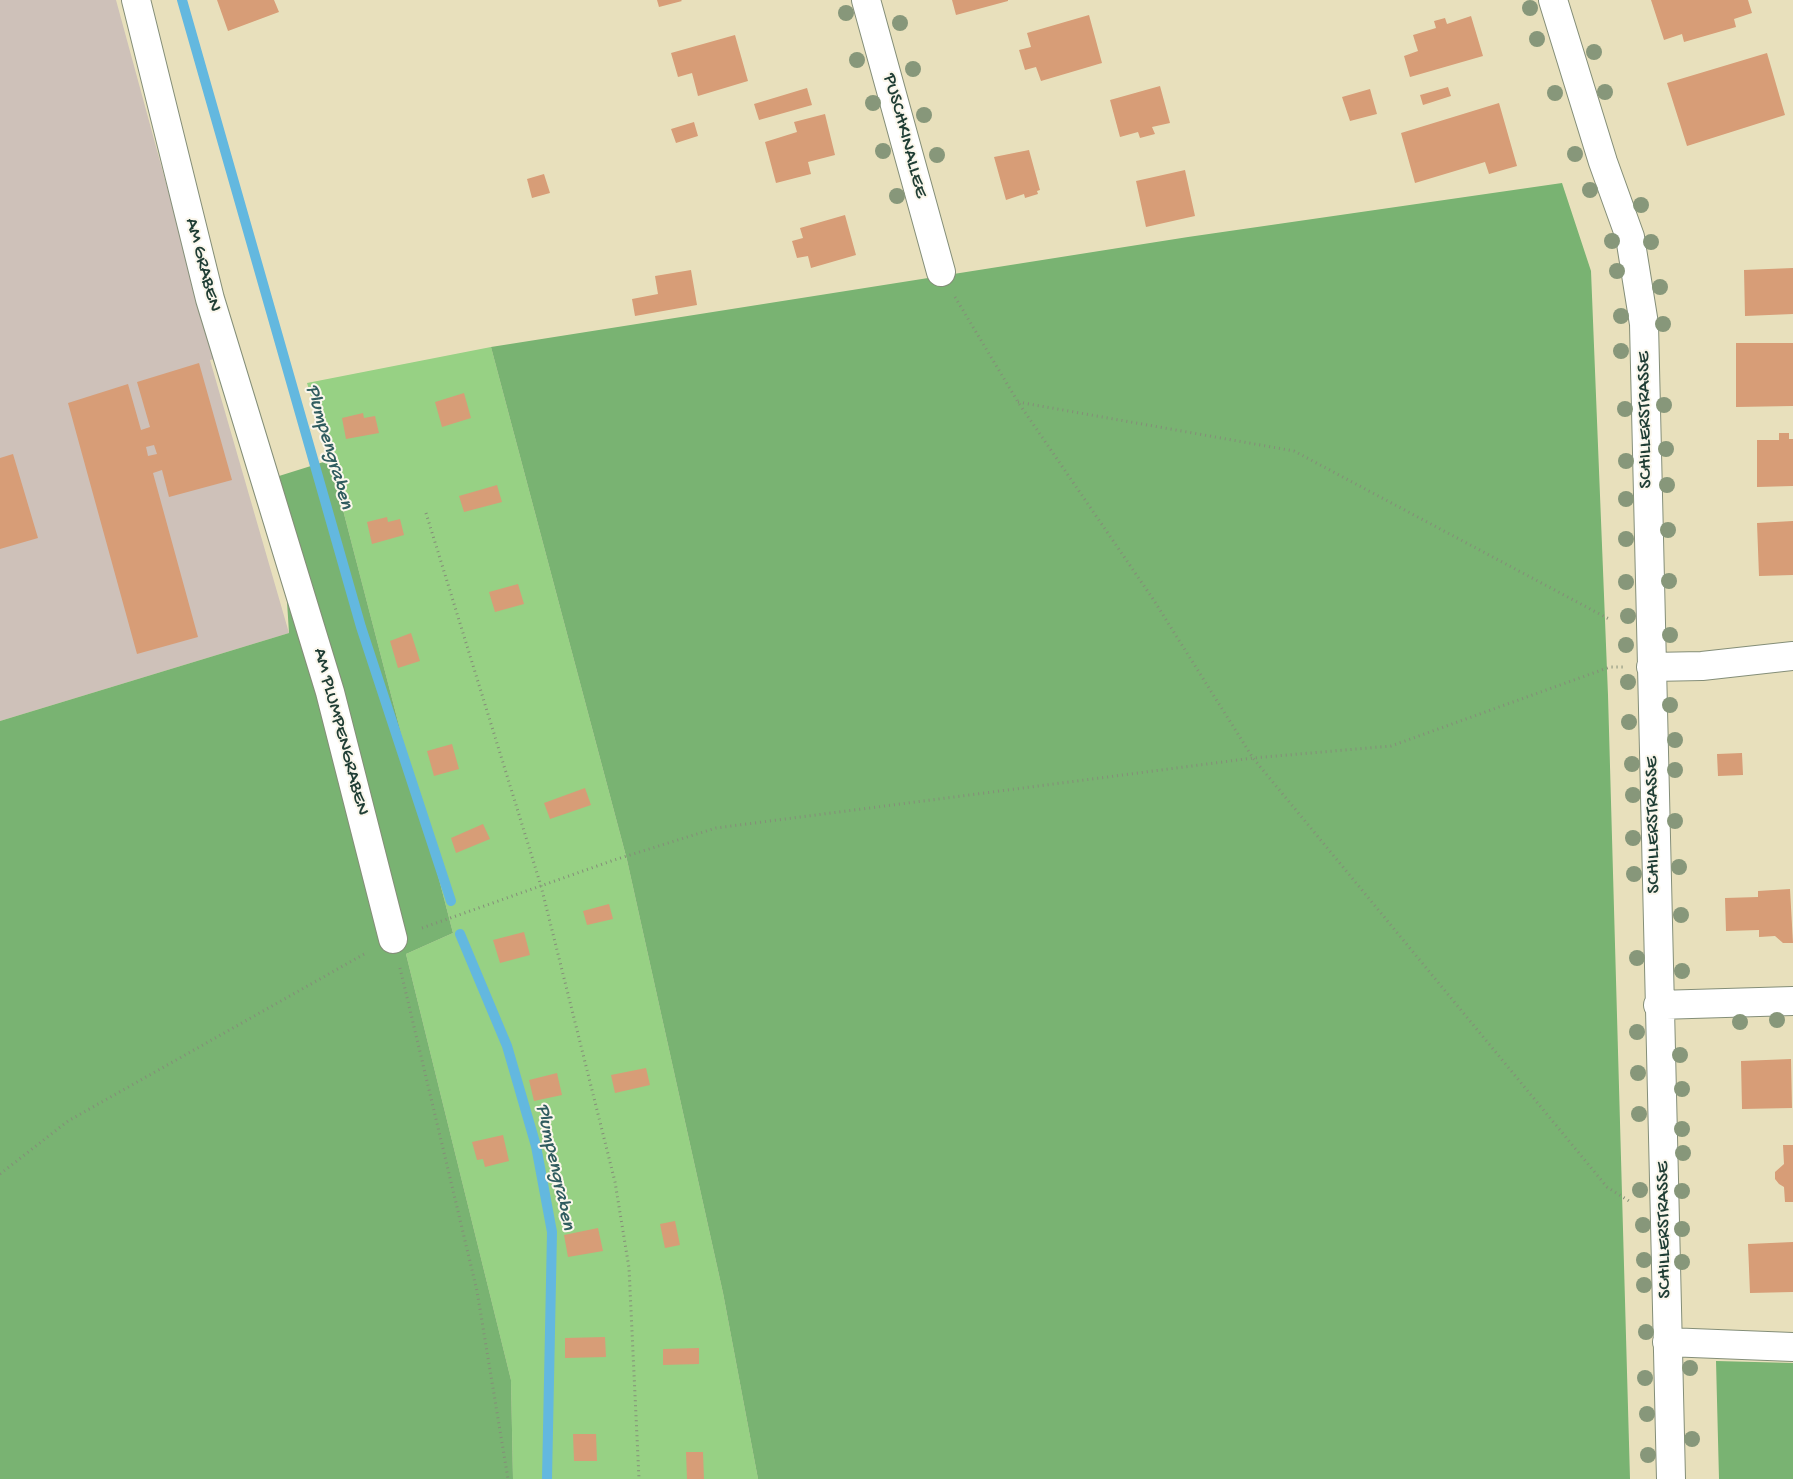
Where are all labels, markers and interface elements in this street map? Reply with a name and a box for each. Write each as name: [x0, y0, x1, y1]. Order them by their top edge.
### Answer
street label: PUSCHKINALLEE: [876, 71, 932, 201]
street label: AM GRABEN: [179, 216, 225, 314]
street label: SCHILLERSTRASSE: [1633, 351, 1659, 489]
water label: Plumpengraben: [299, 382, 357, 512]
street label: AM PLUMPENGRABEN: [307, 646, 373, 818]
street label: SCHILLERSTRASSE: [1641, 756, 1667, 894]
water label: Plumpengraben: [529, 1102, 579, 1232]
street label: SCHILLERSTRASSE: [1652, 1161, 1678, 1299]

